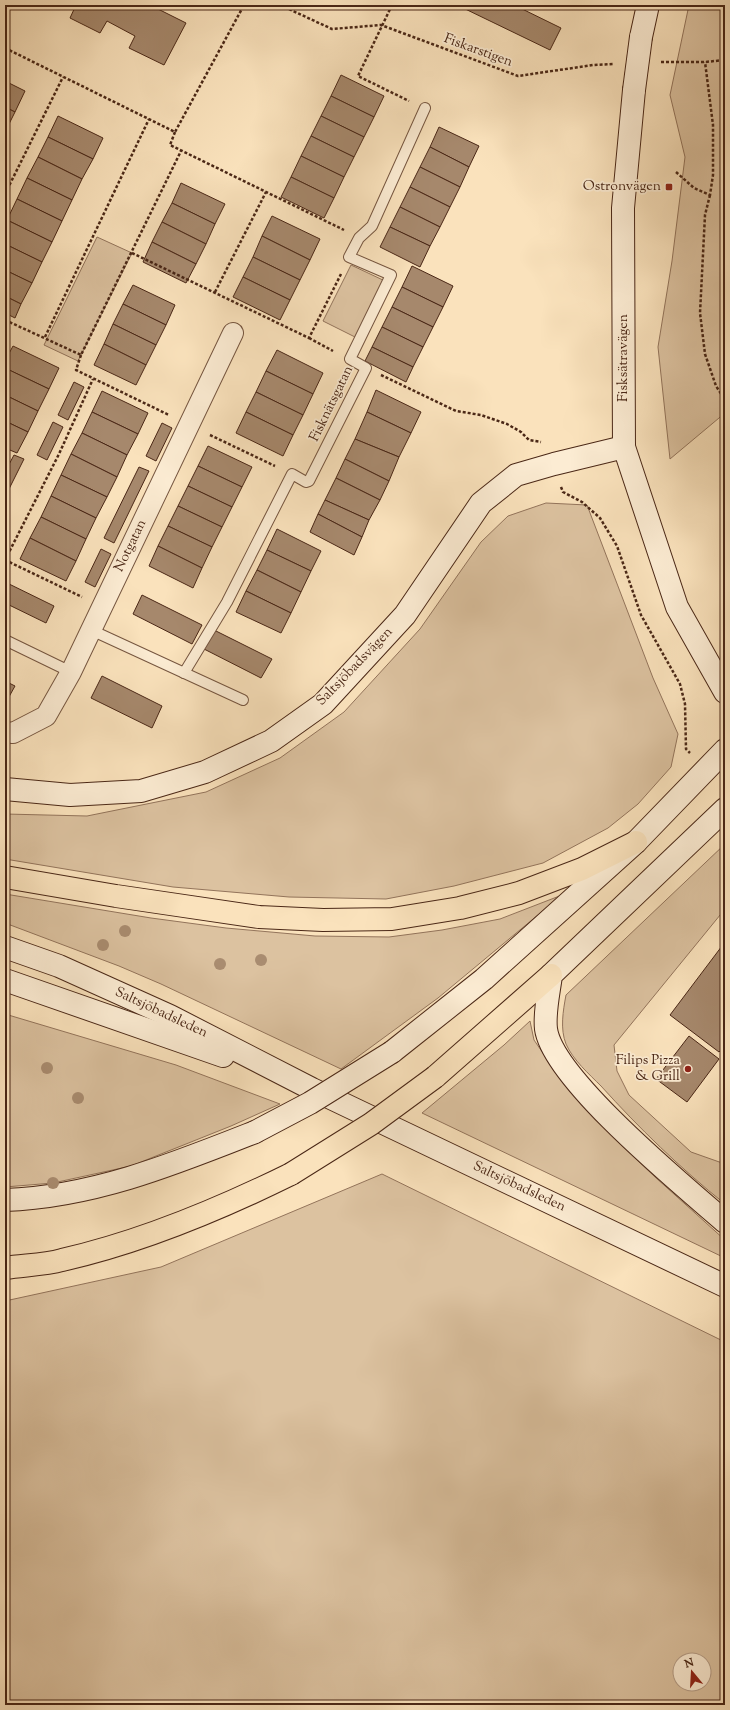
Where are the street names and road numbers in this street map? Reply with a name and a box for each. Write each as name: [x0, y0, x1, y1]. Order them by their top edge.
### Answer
street label: Fiskarstigen: [441, 29, 515, 73]
street label: Fisksätravägen: [614, 314, 634, 402]
street label: Fisknätsgatan: [305, 363, 359, 445]
street label: Notgatan: [110, 516, 152, 576]
street label: Saltsjöbadsvägen: [312, 623, 398, 711]
street label: Saltsjöbadsleden: [111, 983, 211, 1043]
street label: Saltsjöbadsleden: [469, 1157, 569, 1217]

